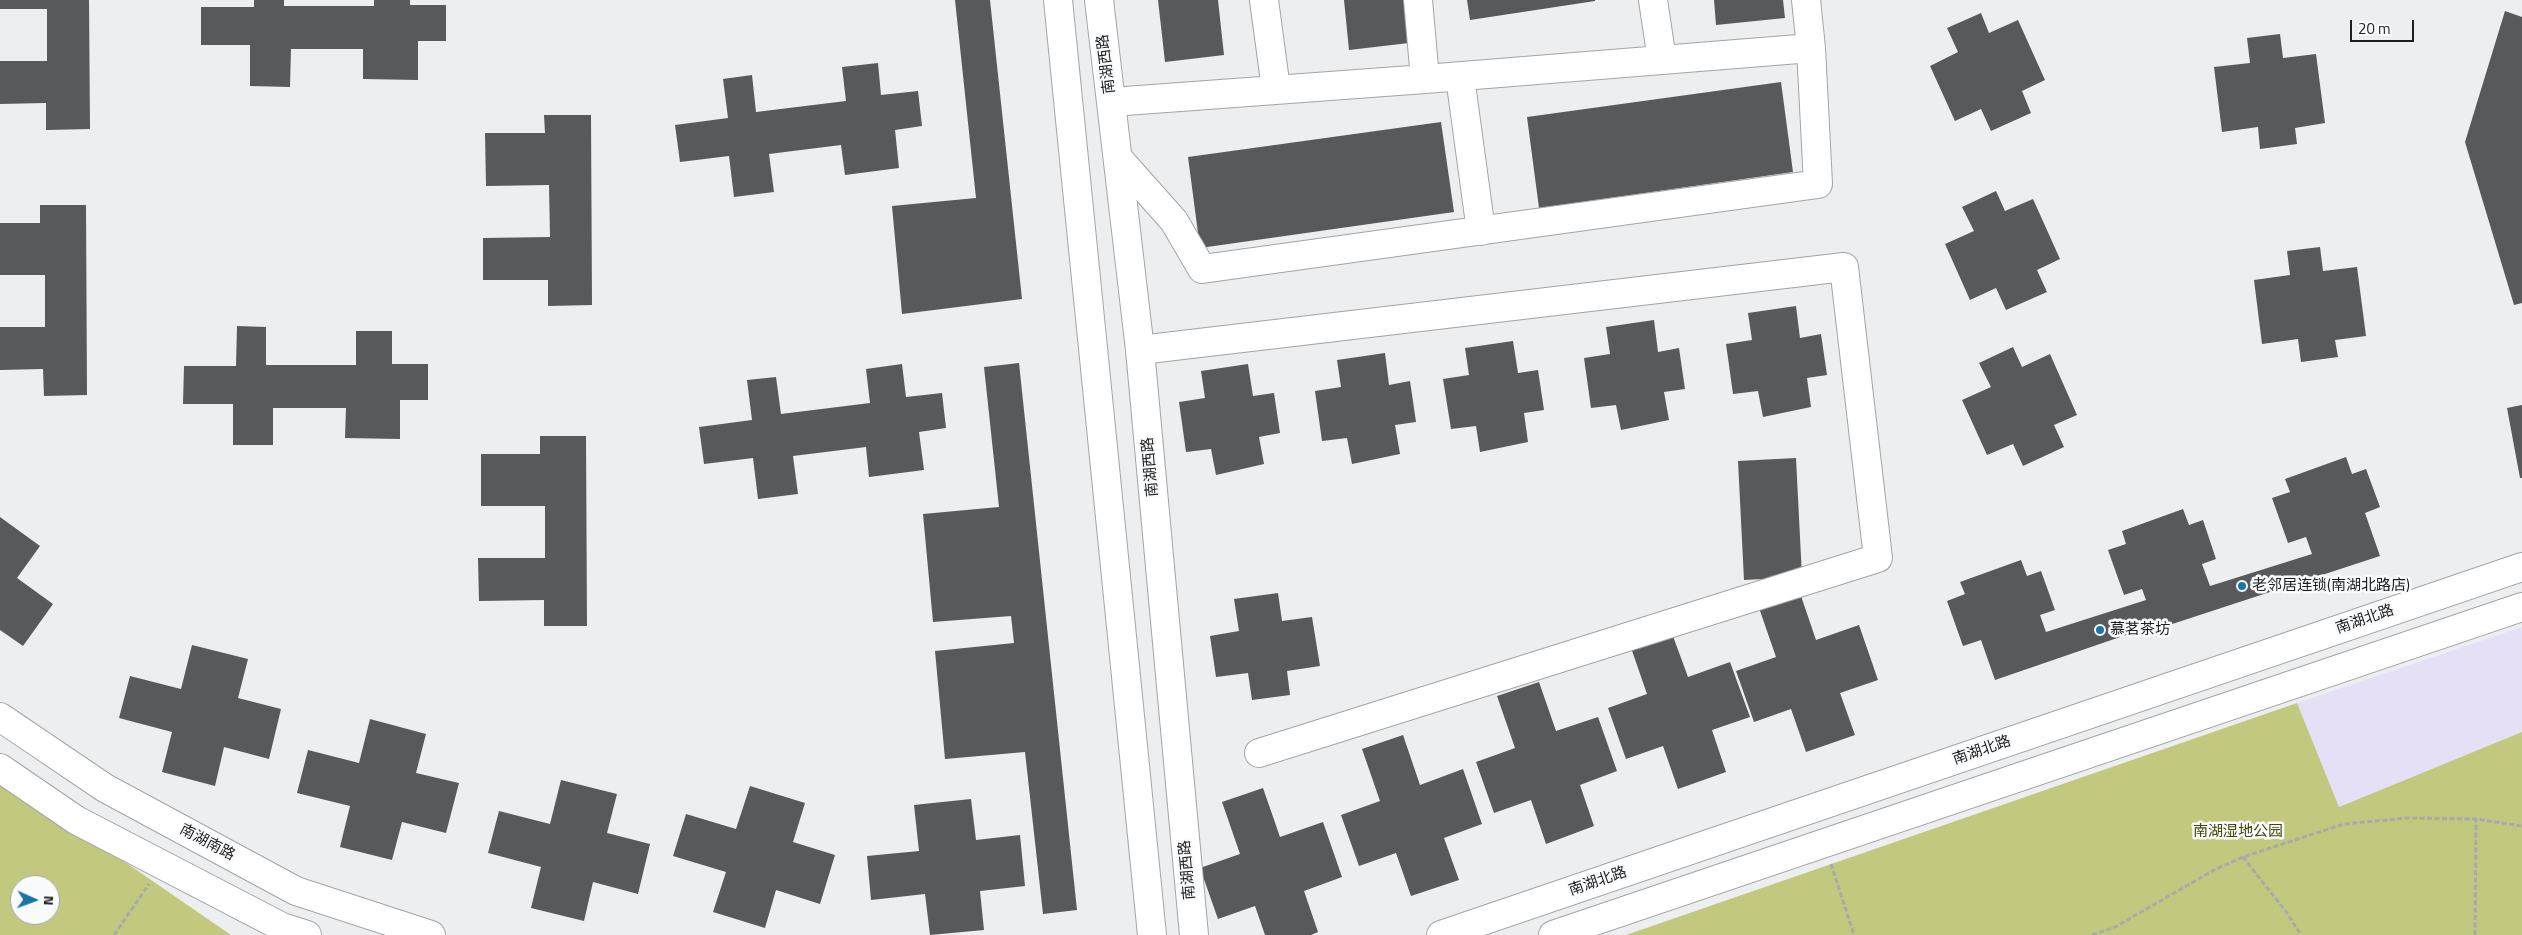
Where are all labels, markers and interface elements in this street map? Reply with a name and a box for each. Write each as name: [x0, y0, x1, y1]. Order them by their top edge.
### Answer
scale bar: [2352, 10, 2416, 42]
text: 20 m: [2358, 17, 2391, 40]
street label: 南湖西路: [1094, 33, 1120, 95]
street label: 南湖西路: [1139, 436, 1163, 498]
place label: 老邻居连锁(南湖北路店): [2252, 577, 2410, 595]
marker: 老邻居连锁(南湖北路店): [2236, 580, 2248, 592]
street label: 南湖北路: [2334, 602, 2396, 638]
place label: 慕茗茶坊: [2110, 621, 2170, 639]
marker: 慕茗茶坊: [2094, 624, 2106, 636]
street label: 南湖北路: [1951, 733, 2013, 769]
street label: 南湖南路: [176, 821, 238, 865]
park label: 南湖湿地公园: [2193, 823, 2283, 841]
street label: 南湖西路: [1176, 839, 1200, 901]
street label: 南湖北路: [1567, 864, 1629, 900]
north arrow: [10, 875, 60, 925]
text: N: [39, 895, 60, 906]

